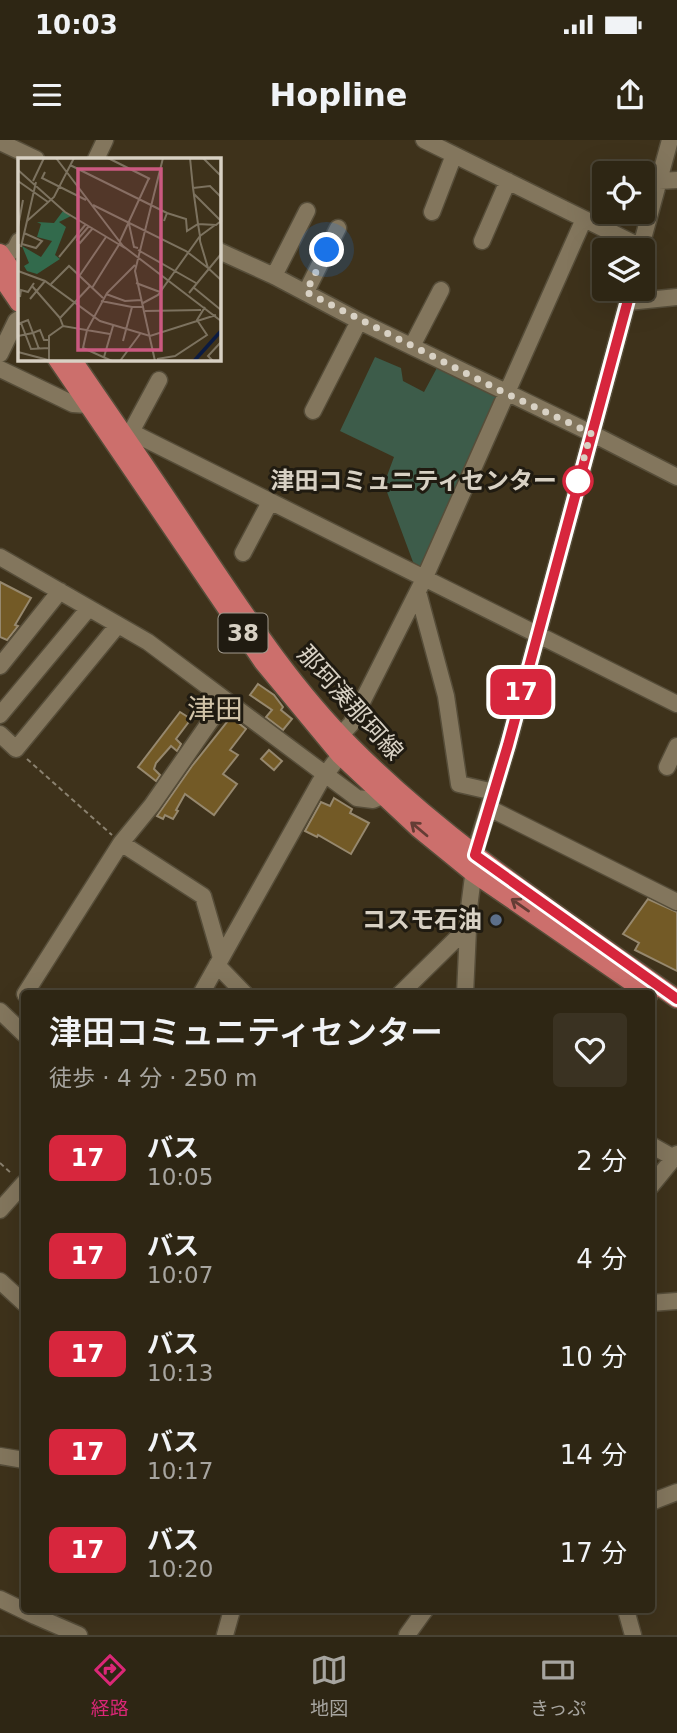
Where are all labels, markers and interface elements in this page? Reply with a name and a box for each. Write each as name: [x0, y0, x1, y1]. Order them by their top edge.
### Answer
text: 10:03: [35, 10, 118, 40]
icon: menu: [28, 76, 66, 114]
text: Hopline: [269, 76, 408, 114]
icon: share: [611, 76, 649, 114]
inset map: [18, 158, 220, 360]
map controls: [592, 161, 655, 301]
button: locate: [592, 161, 655, 224]
your location: [309, 232, 344, 267]
button: layers: [592, 238, 655, 301]
marker: 津田コミュニティセンター: [563, 466, 593, 496]
place label: 津田コミュニティセンター: [270, 467, 557, 495]
road number: 38: [218, 614, 268, 652]
street label: 那珂湊那珂線: [291, 640, 409, 766]
line badge: 17: [490, 669, 552, 715]
text: 17: [504, 678, 538, 706]
district label: 津田: [187, 693, 243, 726]
one-way arrow: [410, 821, 428, 837]
one-way arrow: [510, 898, 530, 912]
place label: コスモ石油: [362, 906, 482, 934]
marker: コスモ石油: [488, 912, 504, 928]
text: 津田コミュニティセンター: [49, 1013, 443, 1052]
button: heart: [553, 1013, 627, 1087]
text: 徒歩 · 4 分 · 250 m: [49, 1065, 257, 1091]
text: バス: [147, 1133, 199, 1163]
text: 17: [71, 1144, 104, 1172]
text: 2 分: [576, 1146, 627, 1176]
text: 10:05: [147, 1164, 213, 1190]
text: バス: [147, 1231, 199, 1261]
text: 17: [71, 1242, 104, 1270]
text: 4 分: [576, 1244, 627, 1274]
text: 10:07: [147, 1262, 213, 1288]
text: バス: [147, 1329, 199, 1359]
text: 17: [71, 1340, 104, 1368]
text: 10 分: [560, 1342, 627, 1372]
text: 10:13: [147, 1360, 213, 1386]
text: バス: [147, 1427, 199, 1457]
text: 17: [71, 1438, 104, 1466]
text: 14 分: [560, 1440, 627, 1470]
text: 10:17: [147, 1458, 213, 1484]
text: バス: [147, 1525, 199, 1555]
text: 17: [71, 1536, 104, 1564]
text: 17 分: [560, 1538, 627, 1568]
text: 10:20: [147, 1556, 213, 1582]
tab: 経路: [91, 1651, 129, 1720]
tab: 地図: [310, 1651, 348, 1720]
tab: きっぷ: [530, 1651, 586, 1720]

